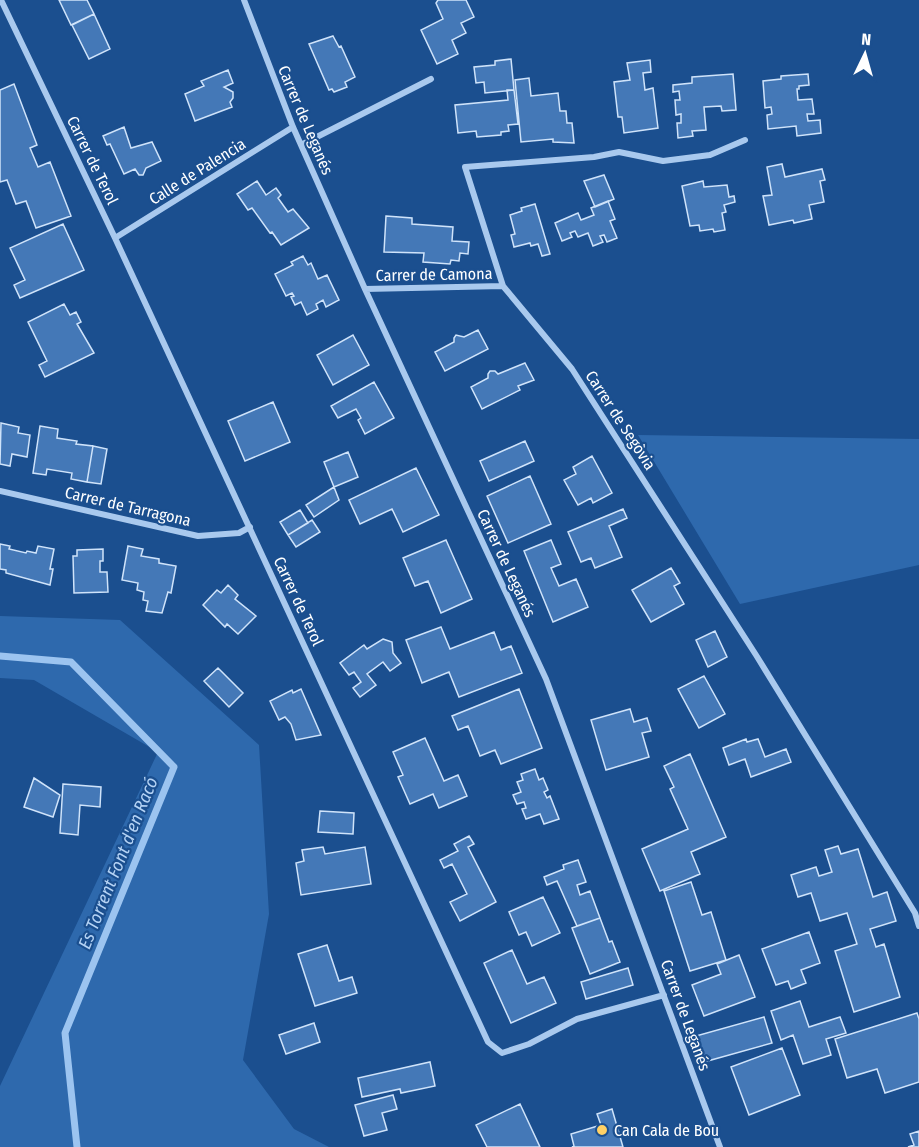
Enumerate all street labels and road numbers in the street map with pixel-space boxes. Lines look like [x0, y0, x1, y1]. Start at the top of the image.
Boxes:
street label: Carrer de Leganés [274, 63, 337, 178]
street label: Carrer de Terol [63, 113, 122, 208]
street label: Calle de Palencia [145, 134, 249, 209]
street label: Carrer de Camona [375, 264, 493, 285]
street label: Carrer de Segòvia [581, 367, 660, 474]
street label: Carrer de Tarragona [63, 483, 193, 530]
street label: Carrer de Leganés [473, 506, 540, 620]
street label: Carrer de Terol [270, 554, 327, 649]
street label: Carrer de Leganés [657, 957, 715, 1073]

